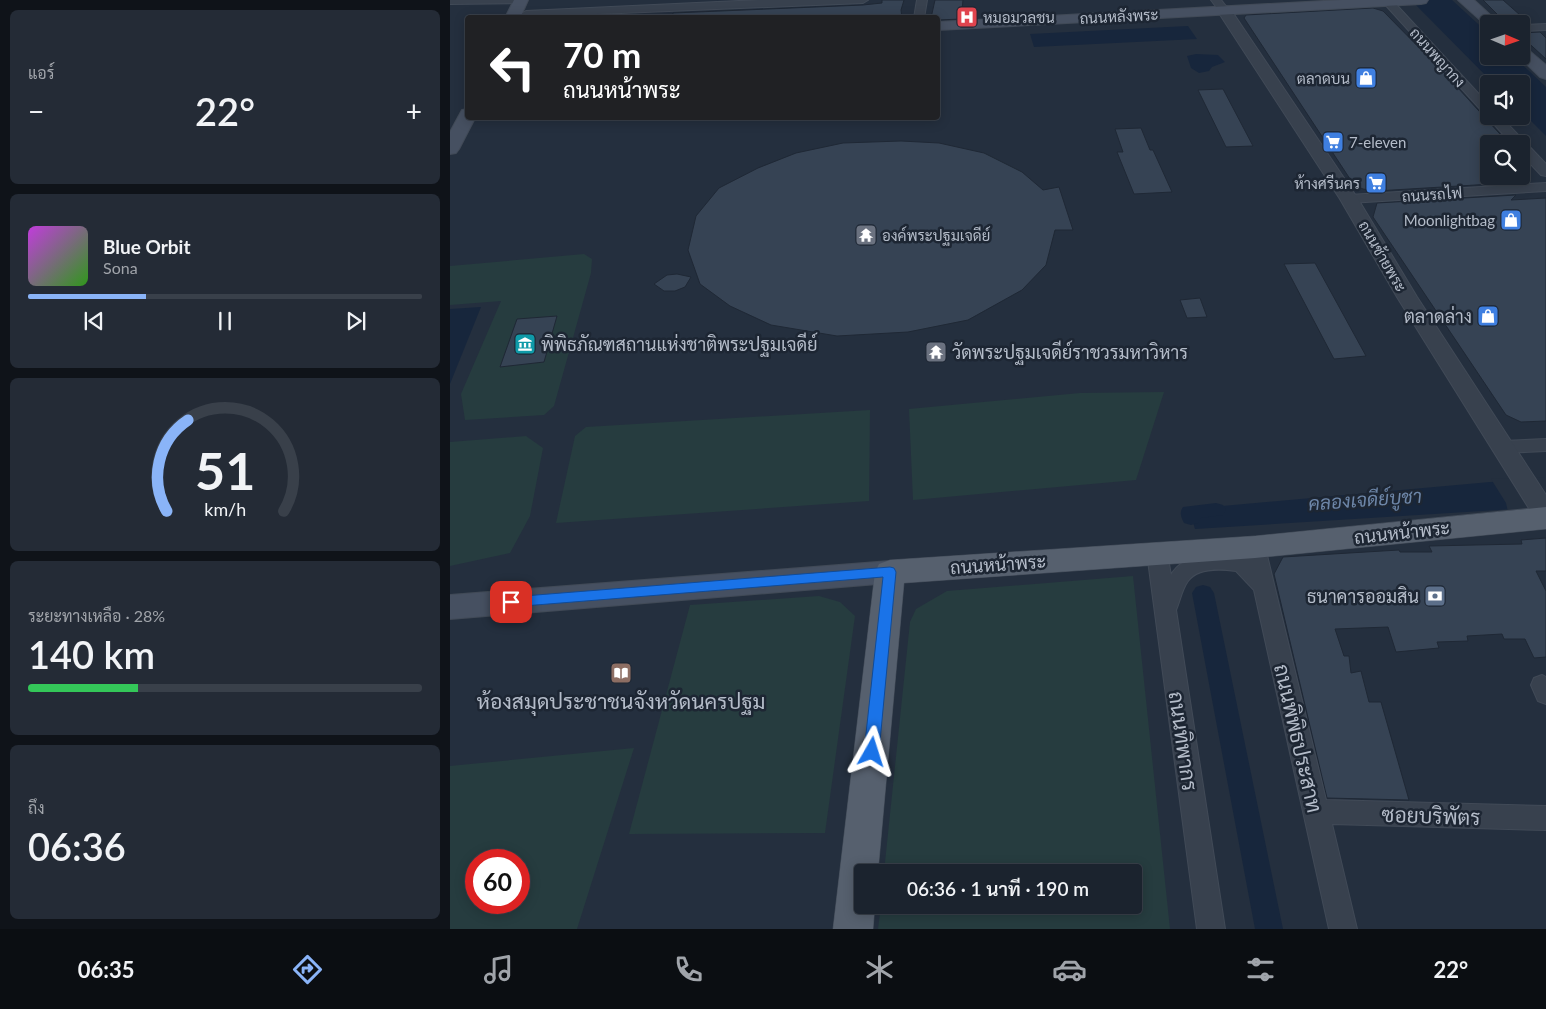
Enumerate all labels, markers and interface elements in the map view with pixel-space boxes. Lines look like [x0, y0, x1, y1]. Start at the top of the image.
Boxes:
hospital icon: หมอมวลชน [955, 5, 979, 29]
street label: ถนนหลังพระ [1079, 5, 1159, 27]
place label: หมอมวลชน [983, 8, 1055, 26]
north arrow [1480, 15, 1530, 65]
map controls [1480, 15, 1530, 185]
street label: ถนนพญากง [1406, 24, 1469, 91]
text: 70 m [563, 33, 641, 75]
icon: left [480, 35, 545, 100]
text: แอร์ [28, 63, 54, 82]
shop icon: ตลาดบน [1354, 66, 1378, 90]
place label: ตลาดบน [1297, 69, 1350, 87]
button: sound [1480, 75, 1530, 125]
text: ถนนหน้าพระ [563, 76, 681, 103]
text: 22° [195, 88, 255, 134]
text: − [28, 94, 44, 128]
text: + [406, 94, 422, 128]
supermarket icon: 7-eleven [1321, 130, 1345, 154]
place label: 7-eleven [1349, 133, 1406, 151]
button: search [1480, 135, 1530, 185]
supermarket icon: ห้างศรีนคร [1364, 171, 1388, 195]
place label: ห้างศรีนคร [1294, 174, 1360, 192]
street label: ถนนรถไฟ [1401, 183, 1463, 205]
shop icon: Moonlightbag [1499, 208, 1523, 232]
place label: Moonlightbag [1404, 211, 1495, 229]
street label: ถนนซ้ายพระ [1355, 217, 1411, 295]
temple icon: องค์พระปฐมเจดีย์ [854, 223, 878, 247]
place label: องค์พระปฐมเจดีย์ [882, 226, 990, 246]
text: Blue Orbit [103, 235, 191, 258]
text: Sona [103, 258, 138, 277]
shop icon: ตลาดล่าง [1476, 304, 1500, 328]
place label: ตลาดล่าง [1404, 305, 1472, 327]
icon: previous [80, 307, 108, 335]
icon: pause [211, 307, 239, 335]
icon: next [342, 307, 370, 335]
museum icon: พิพิธภัณฑสถานแห่งชาติพระปฐมเจดีย์ [513, 332, 537, 356]
place label: พิพิธภัณฑสถานแห่งชาติพระปฐมเจดีย์ [541, 332, 818, 357]
temple icon: วัดพระปฐมเจดีย์ราชวรมหาวิหาร [924, 340, 948, 364]
place label: วัดพระปฐมเจดีย์ราชวรมหาวิหาร [952, 340, 1188, 365]
text: 51 [195, 439, 255, 501]
water label: คลองเจดีย์บูชา [1307, 484, 1423, 517]
text: km/h [204, 498, 246, 520]
street label: ถนนหน้าพระ [1353, 516, 1451, 548]
street label: ถนนหน้าพระ [949, 550, 1047, 578]
pin [490, 581, 532, 623]
bank icon: ธนาคารออมสิน [1423, 584, 1447, 608]
place label: ธนาคารออมสิน [1307, 585, 1419, 607]
icon: arrive [497, 588, 525, 616]
text: ระยะทางเหลือ · 28% [28, 606, 165, 625]
text: 140 km [28, 631, 155, 677]
library icon: ห้องสมุดประชาชนจังหวัดนครปฐม [609, 661, 633, 685]
street label: ถนนพิพิธประสาท [1270, 661, 1328, 815]
place label: ห้องสมุดประชาชนจังหวัดนครปฐม [477, 688, 765, 716]
street label: ถนนทิพากร [1165, 690, 1203, 792]
position arrow [845, 725, 897, 777]
text: ถึง [28, 798, 45, 817]
street label: ซอยบริพัตร [1381, 801, 1481, 829]
text: 06:36 [28, 823, 126, 869]
speed limit sign: 60 [465, 849, 530, 914]
text: 06:36 · 1 นาที · 190 m [907, 877, 1089, 900]
icon: directions [290, 952, 325, 987]
icon: music [481, 952, 516, 987]
icon: phone [671, 952, 706, 987]
icon: climate [862, 952, 897, 987]
icon: car [1052, 952, 1087, 987]
icon: filters [1243, 952, 1278, 987]
text: 06:35 [78, 956, 135, 983]
text: 22° [1433, 956, 1468, 983]

